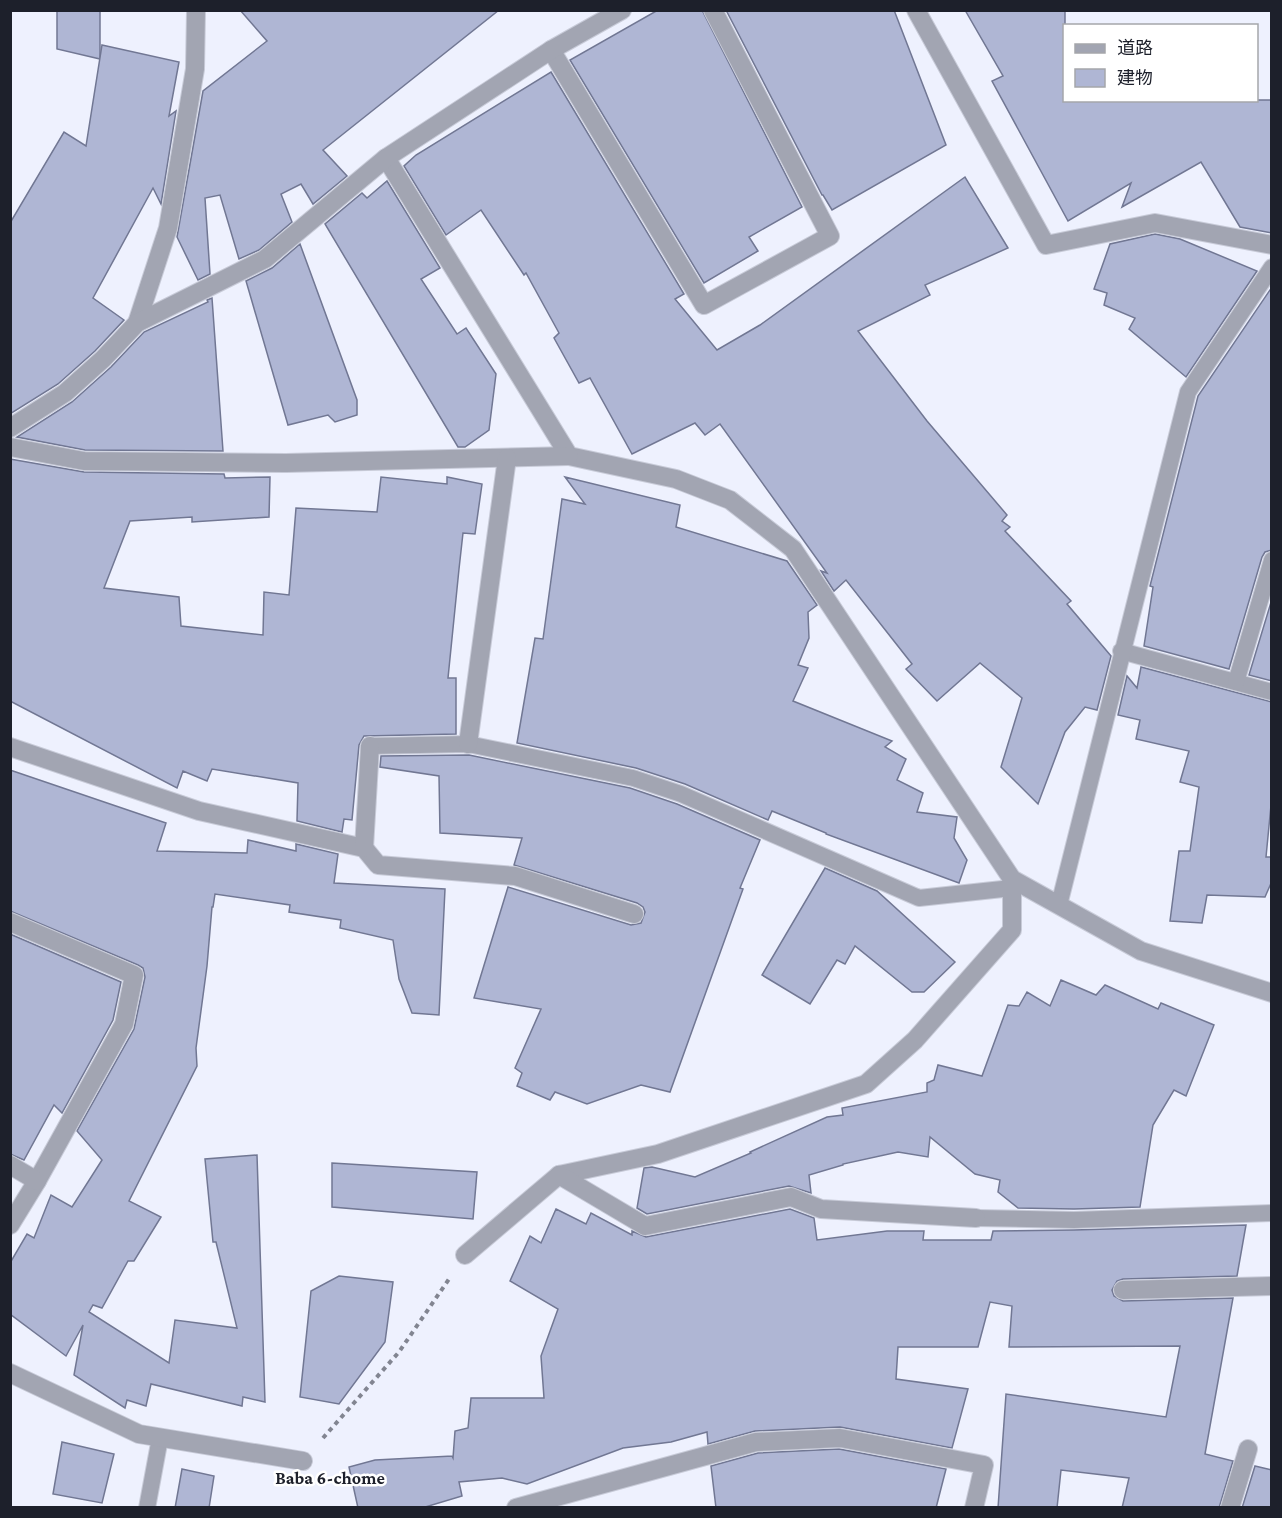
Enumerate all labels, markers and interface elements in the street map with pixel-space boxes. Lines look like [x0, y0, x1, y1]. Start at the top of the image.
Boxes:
legend [1063, 24, 1258, 102]
text: 道路 [1117, 38, 1153, 58]
text: 建物 [1117, 68, 1153, 88]
district label: Baba 6-chome [275, 1468, 385, 1488]

